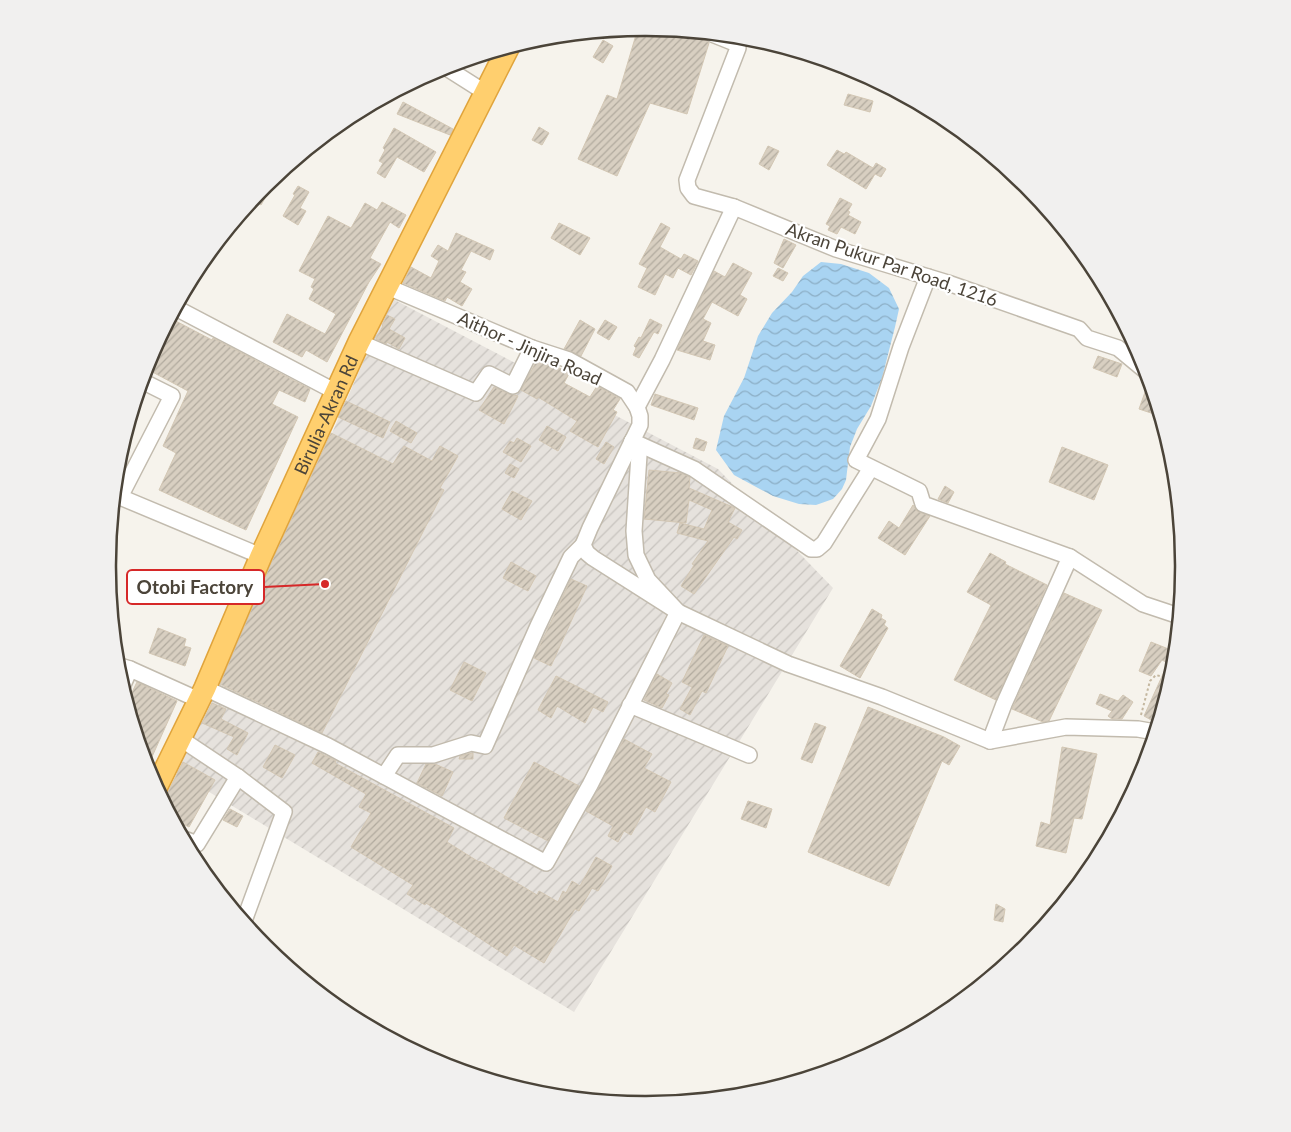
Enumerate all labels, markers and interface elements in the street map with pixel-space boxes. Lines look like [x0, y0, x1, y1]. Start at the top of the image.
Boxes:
street label: Akran Pukur Par Road, 1216 [783, 217, 1001, 311]
street label: Aithor - Jinjira Road [455, 306, 605, 390]
street label: Birulia-Akran Rd [289, 352, 362, 478]
callout: Otobi Factory [127, 570, 264, 604]
text: Otobi Factory [137, 575, 254, 598]

